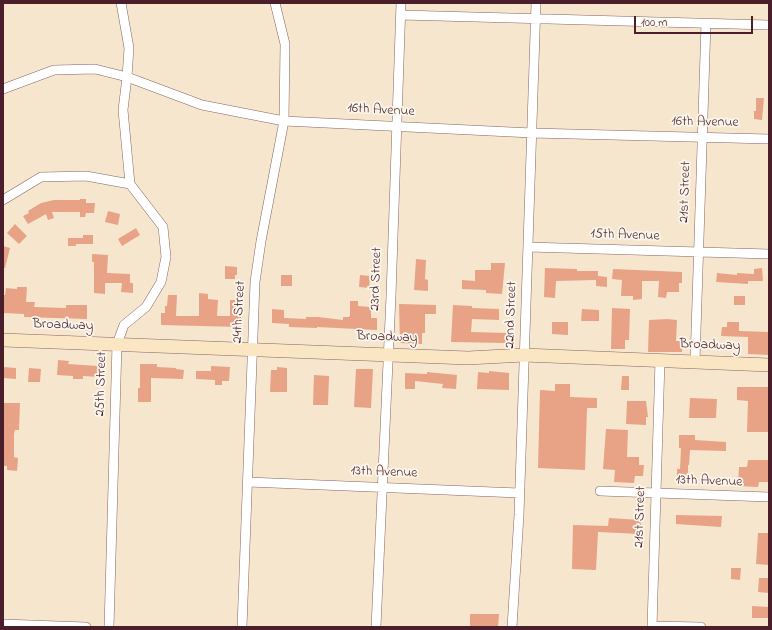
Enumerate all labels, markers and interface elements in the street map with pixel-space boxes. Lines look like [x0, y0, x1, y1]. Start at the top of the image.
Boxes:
scale bar [636, 8, 755, 34]
text: 100 m [641, 14, 668, 32]
street label: 16th Avenue [347, 101, 415, 121]
street label: 16th Avenue [671, 114, 739, 132]
street label: 21st Street [677, 161, 695, 223]
street label: 15th Avenue [590, 226, 660, 246]
street label: 23rd Street [367, 247, 387, 311]
street label: 24th Street [230, 280, 250, 344]
street label: 22nd Street [502, 281, 522, 349]
street label: Broadway [32, 317, 94, 335]
street label: Broadway [356, 329, 418, 347]
street label: Broadway [679, 337, 741, 355]
street label: 25th Street [92, 351, 112, 417]
street label: 13th Avenue [350, 463, 418, 483]
street label: 13th Avenue [675, 472, 743, 492]
street label: 21st Street [632, 486, 650, 548]

